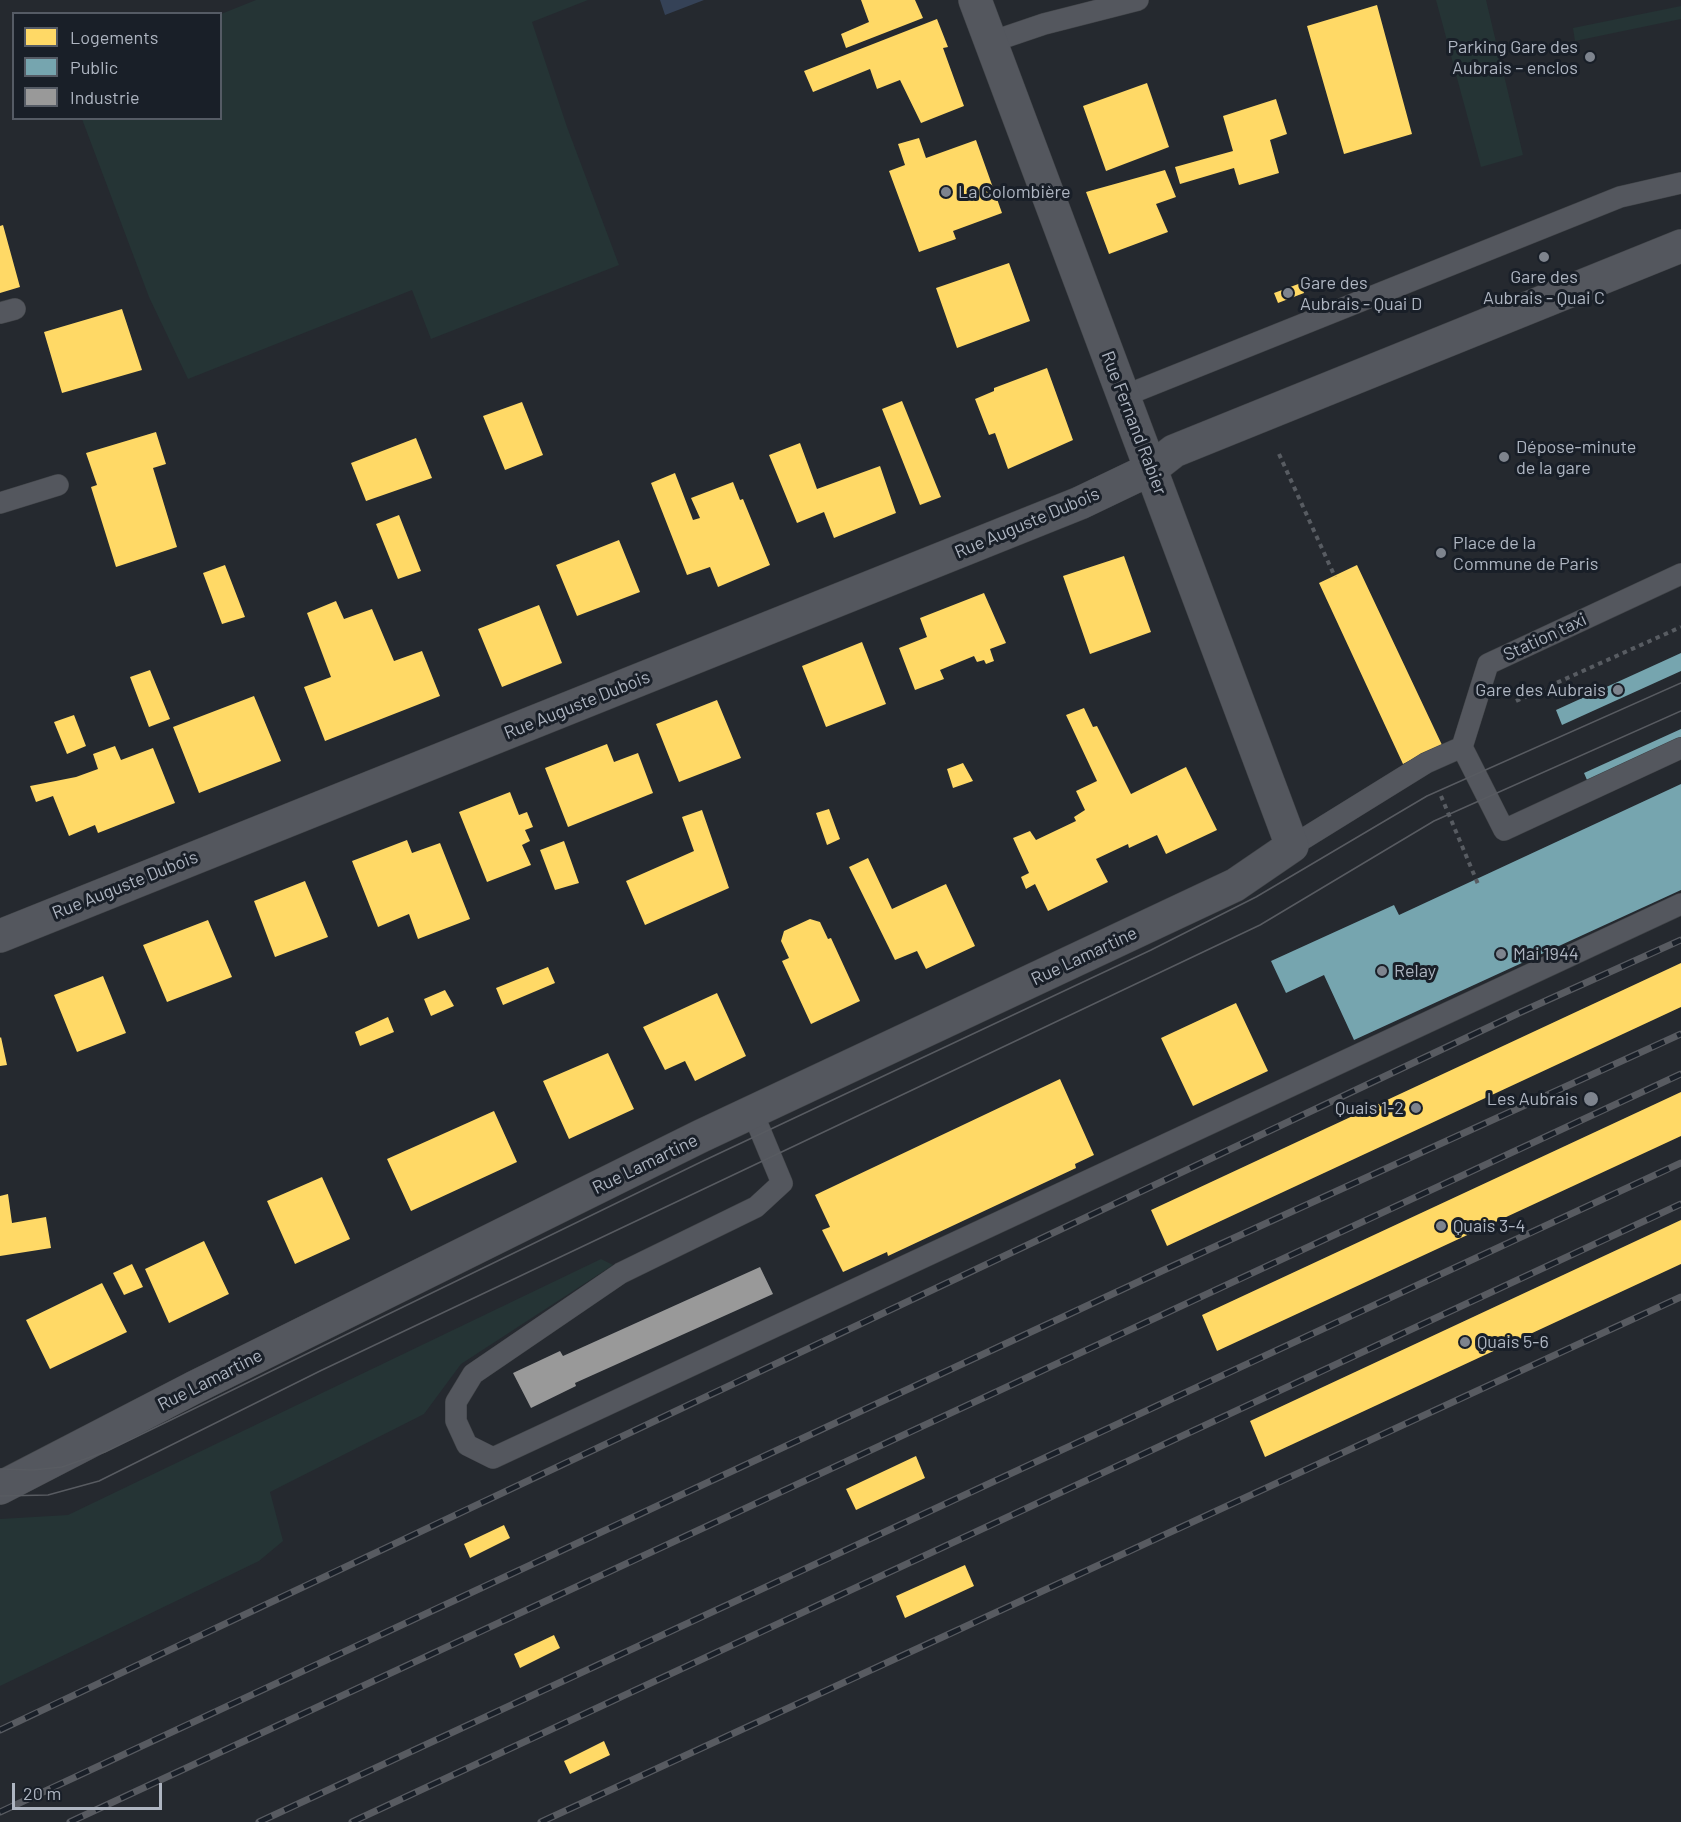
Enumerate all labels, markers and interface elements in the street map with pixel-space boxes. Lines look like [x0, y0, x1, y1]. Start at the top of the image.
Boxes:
legend [12, 12, 222, 120]
text: Logements [70, 26, 159, 48]
place label: Parking Gare des Aubrais – enclos [1447, 36, 1578, 78]
marker: Parking Gare des Aubrais – enclos [1583, 50, 1597, 64]
text: Public [70, 56, 118, 78]
text: Industrie [70, 86, 140, 108]
place label: La Colombière [958, 181, 1071, 203]
marker: La Colombière [939, 185, 953, 199]
marker: Gare des Aubrais - Quai C [1537, 250, 1551, 264]
place label: Gare des Aubrais - Quai C [1483, 266, 1605, 308]
place label: Gare des Aubrais - Quai D [1300, 272, 1422, 314]
marker: Gare des Aubrais - Quai D [1281, 286, 1295, 300]
street label: Rue Fernand Rabier [1097, 348, 1171, 498]
place label: Dépose-minute de la gare [1516, 436, 1636, 478]
marker: Dépose-minute de la gare [1497, 450, 1511, 464]
street label: Rue Auguste Dubois [951, 483, 1103, 563]
place label: Place de la Commune de Paris [1453, 532, 1599, 574]
marker: Place de la Commune de Paris [1434, 546, 1448, 560]
street label: Station taxi [1500, 608, 1590, 666]
street label: Rue Auguste Dubois [501, 666, 653, 744]
place label: Gare des Aubrais [1475, 679, 1606, 701]
marker: Gare des Aubrais [1611, 683, 1625, 697]
street label: Rue Auguste Dubois [49, 846, 201, 924]
street label: Rue Lamartine [1028, 922, 1140, 990]
place label: Mai 1944 [1513, 943, 1579, 965]
marker: Mai 1944 [1494, 947, 1508, 961]
place label: Relay [1394, 960, 1436, 982]
marker: Relay [1375, 964, 1389, 978]
place label: Les Aubrais [1487, 1088, 1578, 1110]
marker: Les Aubrais [1582, 1090, 1600, 1108]
place label: Quais 1-2 [1335, 1097, 1404, 1119]
marker: Quais 1-2 [1409, 1101, 1423, 1115]
street label: Rue Lamartine [589, 1129, 701, 1199]
place label: Quais 3-4 [1453, 1215, 1525, 1237]
marker: Quais 3-4 [1434, 1219, 1448, 1233]
place label: Quais 5-6 [1477, 1331, 1549, 1353]
marker: Quais 5-6 [1458, 1335, 1472, 1349]
street label: Rue Lamartine [154, 1344, 266, 1416]
scale bar [15, 1771, 165, 1809]
text: 20 m [23, 1782, 61, 1804]

